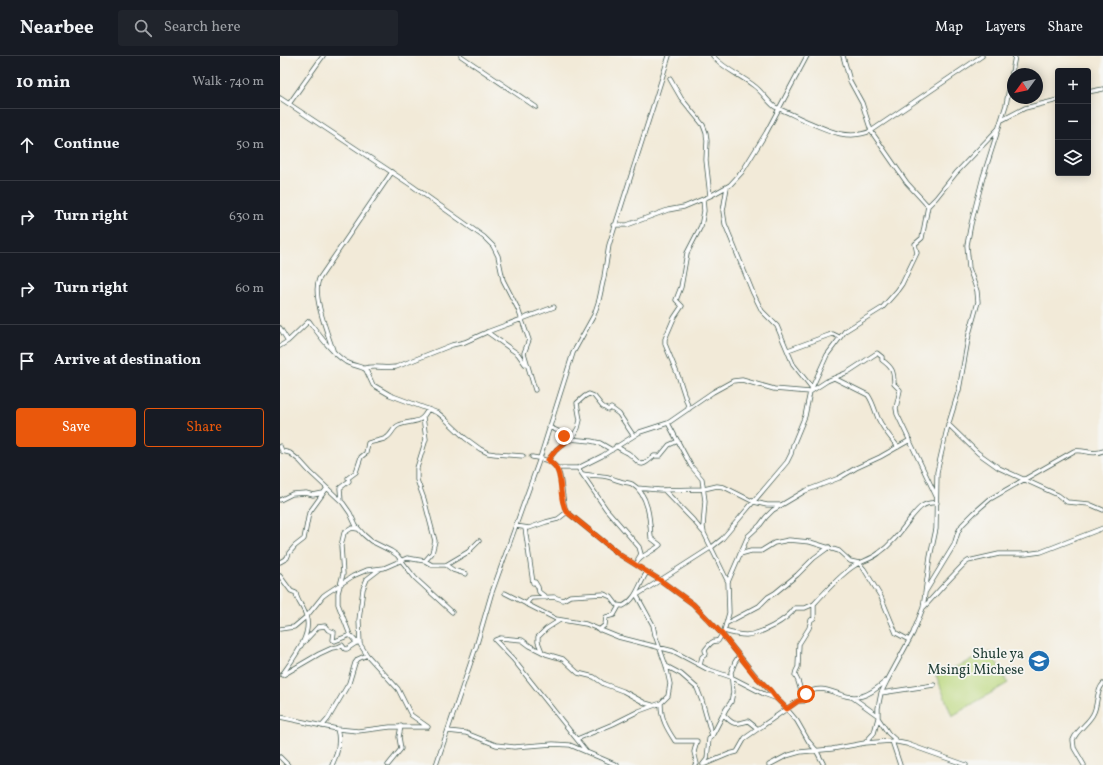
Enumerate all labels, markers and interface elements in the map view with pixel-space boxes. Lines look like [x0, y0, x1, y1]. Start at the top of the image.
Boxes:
search box [118, 10, 398, 46]
text: Nearbee [20, 15, 94, 41]
icon: search [132, 17, 154, 39]
text: Search here [164, 17, 241, 38]
text: Map [935, 18, 963, 37]
text: Layers [985, 18, 1025, 37]
text: Share [1047, 18, 1083, 37]
north arrow [1007, 68, 1043, 104]
map controls [1055, 68, 1091, 176]
button: + [1055, 68, 1091, 104]
text: 10 min [16, 71, 70, 94]
text: Walk · 740 m [192, 73, 264, 91]
button: − [1055, 104, 1091, 140]
icon: ahead [16, 134, 38, 156]
text: Continue [54, 134, 119, 155]
text: 50 m [236, 136, 264, 154]
button: layers [1055, 140, 1091, 176]
icon: right [16, 206, 38, 228]
text: Turn right [54, 206, 128, 227]
text: 630 m [229, 208, 264, 226]
icon: right [16, 278, 38, 300]
text: Turn right [54, 278, 128, 299]
text: 60 m [236, 280, 264, 298]
icon: arrive [16, 350, 38, 372]
text: Arrive at destination [54, 350, 201, 371]
button: Save [16, 408, 136, 447]
button: Share [144, 408, 264, 447]
route end [555, 427, 573, 445]
place label: Shule ya Msingi Michese [927, 645, 1024, 680]
school or university icon: Shule ya Msingi Michese [1026, 648, 1052, 674]
route start [797, 685, 815, 703]

